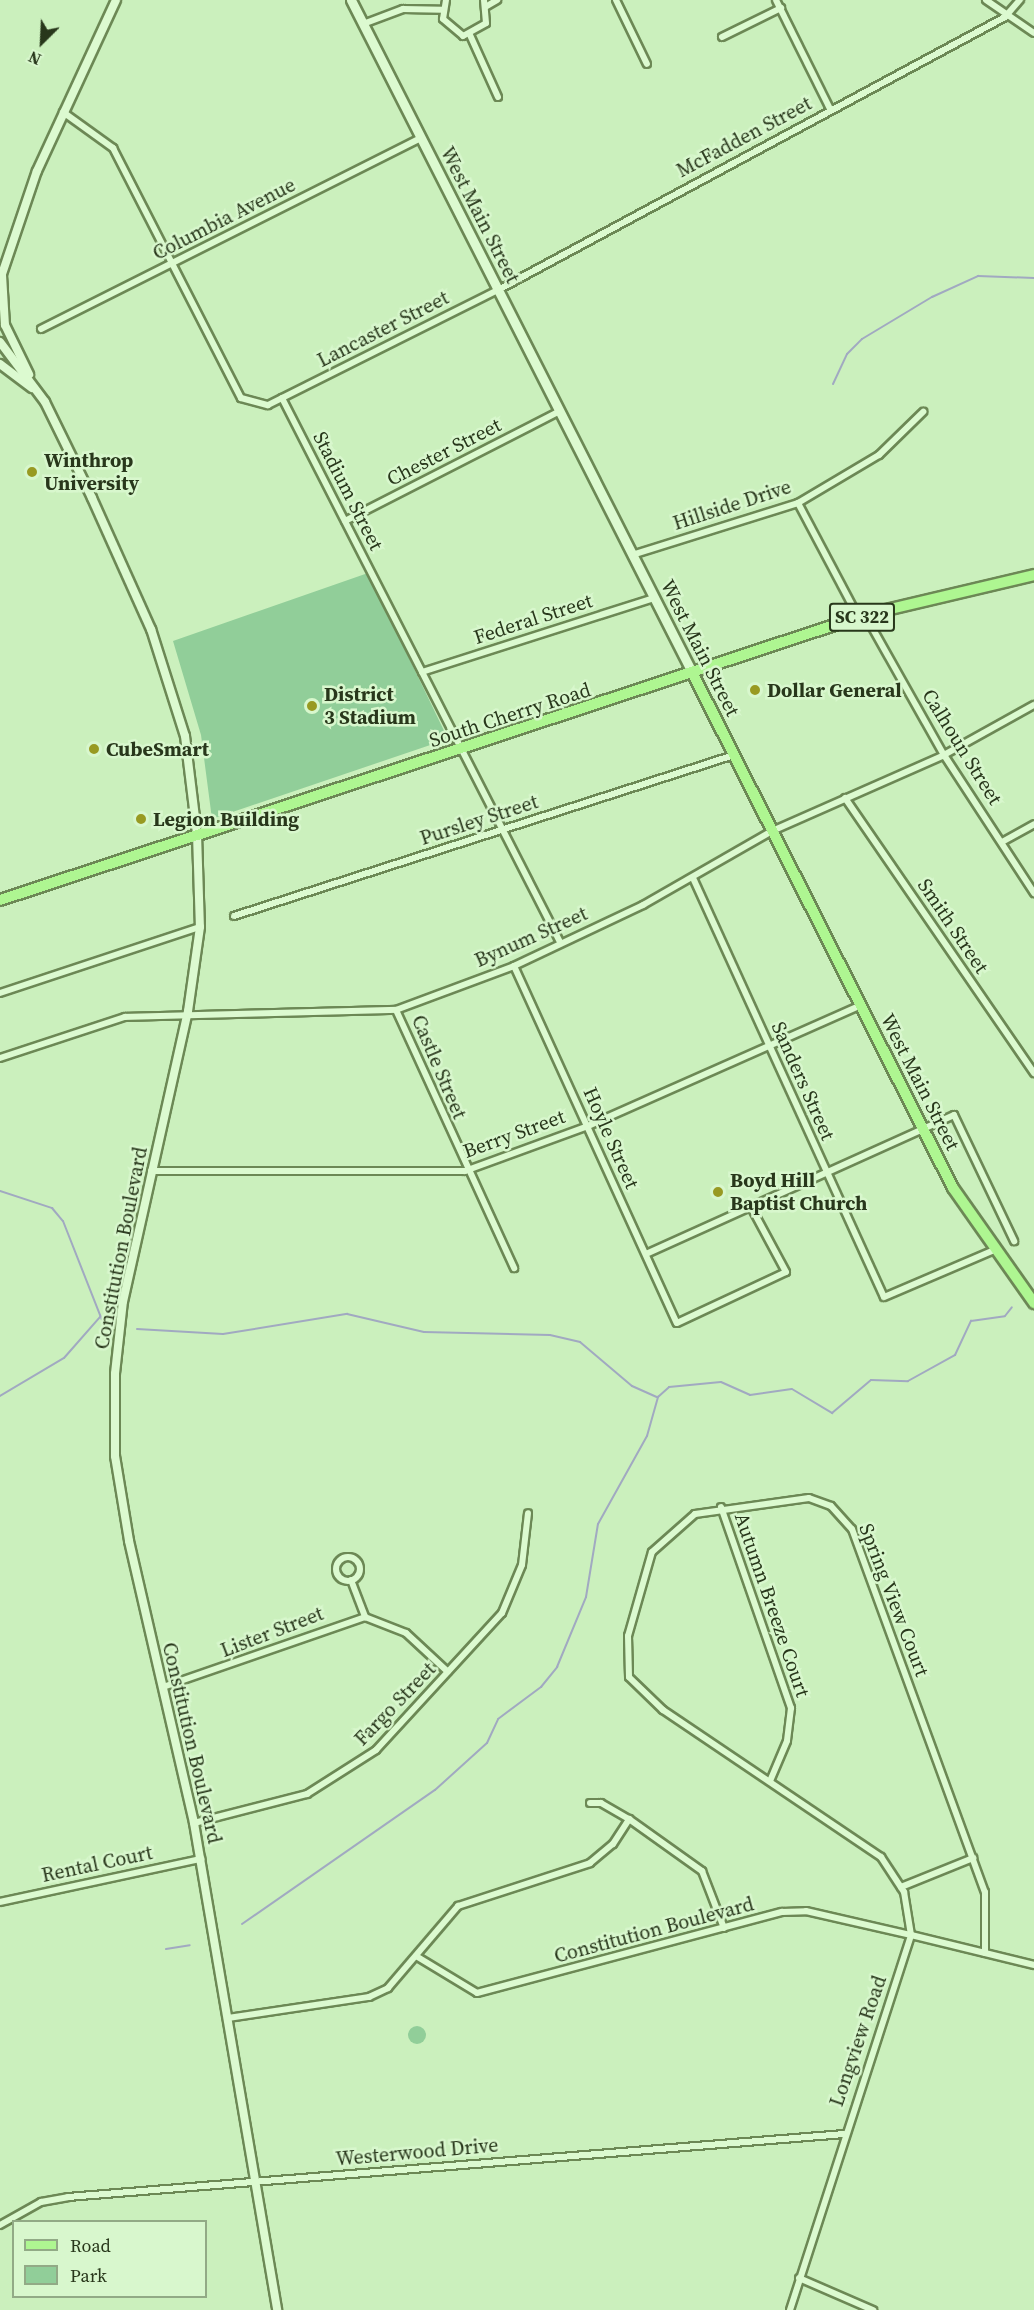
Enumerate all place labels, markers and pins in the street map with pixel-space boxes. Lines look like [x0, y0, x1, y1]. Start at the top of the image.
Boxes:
place label: Winthrop University [44, 448, 139, 495]
marker: Winthrop University [25, 465, 39, 479]
place label: Dollar General [767, 678, 902, 702]
place label: District 3 Stadium [324, 682, 416, 729]
marker: Dollar General [748, 683, 762, 697]
marker: District 3 Stadium [305, 699, 319, 713]
place label: CubeSmart [106, 737, 209, 761]
marker: CubeSmart [87, 742, 101, 756]
place label: Legion Building [153, 807, 299, 831]
marker: Legion Building [134, 812, 148, 826]
place label: Boyd Hill Baptist Church [730, 1168, 867, 1215]
marker: Boyd Hill Baptist Church [711, 1185, 725, 1199]

